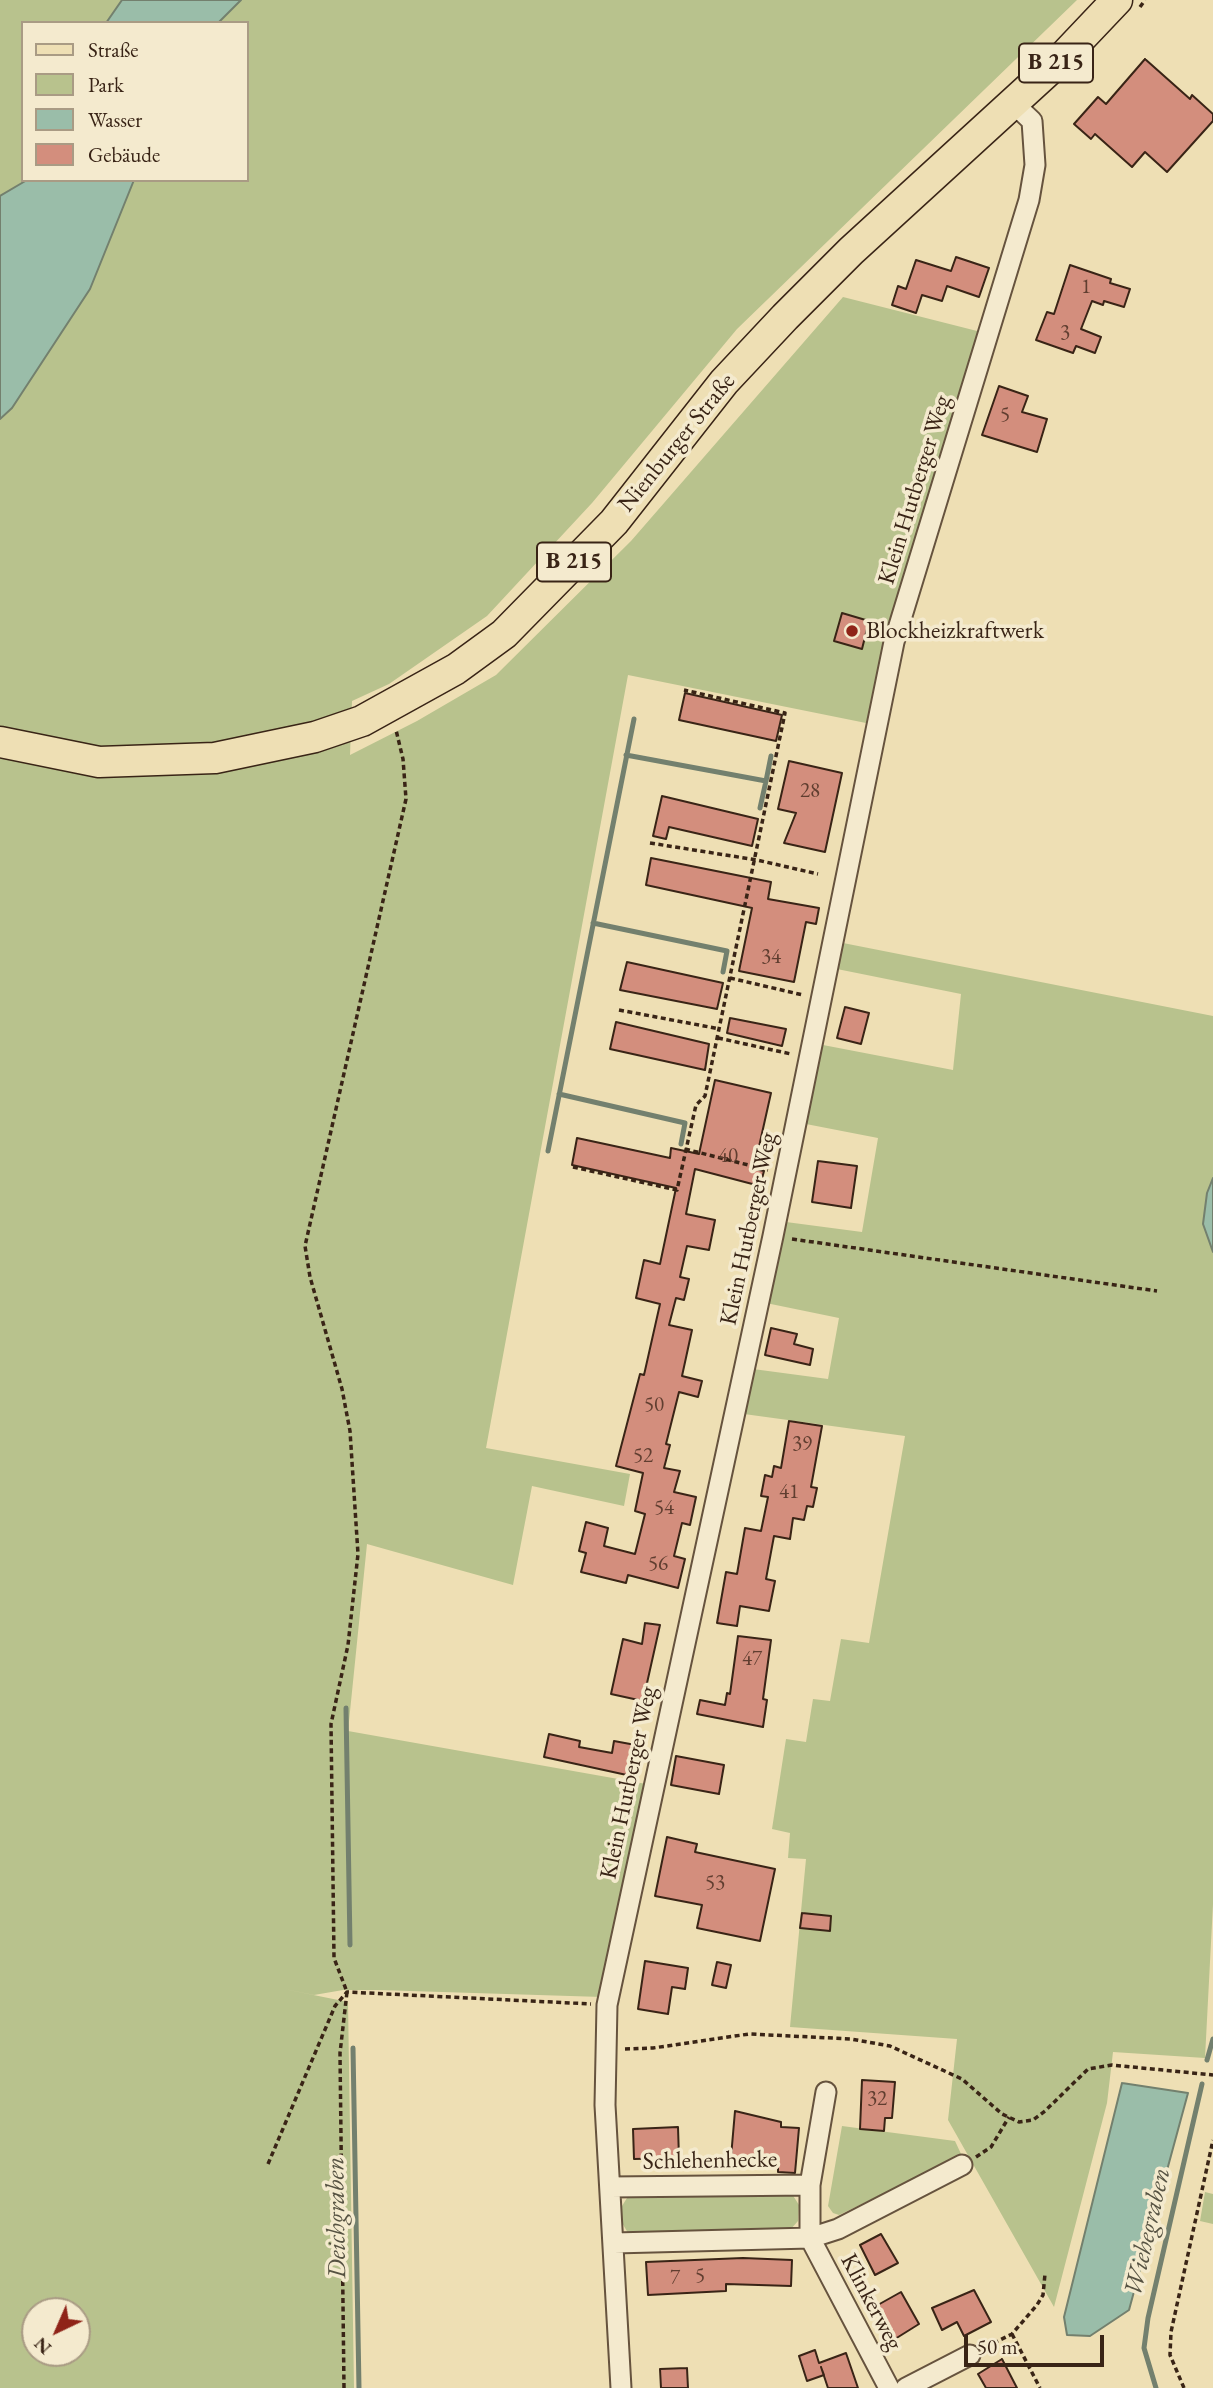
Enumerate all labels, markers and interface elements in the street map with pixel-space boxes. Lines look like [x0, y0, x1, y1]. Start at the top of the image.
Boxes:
legend [21, 21, 248, 182]
text: Straße [88, 36, 139, 63]
road number: B 215 [1019, 44, 1093, 82]
text: Park [88, 71, 124, 98]
text: Wasser [88, 106, 142, 133]
text: Gebäude [88, 141, 160, 168]
house number: 1 [1081, 274, 1091, 300]
house number: 3 [1060, 320, 1070, 346]
street label: Nienburger Straße [612, 368, 742, 518]
street label: Klein Hutberger Weg [873, 392, 957, 588]
house number: 5 [1000, 402, 1010, 428]
road number: B 215 [537, 542, 611, 582]
place label: Blockheizkraftwerk [866, 617, 1044, 645]
marker: Blockheizkraftwerk [844, 623, 860, 639]
house number: 28 [800, 778, 820, 804]
house number: 34 [761, 944, 781, 970]
street label: Klein Hutberger Weg [715, 1130, 783, 1328]
house number: 40 [718, 1143, 738, 1169]
house number: 50 [644, 1392, 664, 1418]
house number: 39 [792, 1431, 812, 1457]
house number: 52 [633, 1443, 653, 1469]
house number: 41 [779, 1479, 799, 1505]
house number: 54 [654, 1495, 674, 1521]
house number: 56 [648, 1551, 668, 1577]
house number: 47 [742, 1646, 762, 1672]
street label: Klein Hutberger Weg [595, 1684, 663, 1882]
house number: 53 [705, 1870, 725, 1896]
house number: 32 [867, 2086, 887, 2112]
street label: Schlehenhecke [642, 2145, 778, 2177]
water label: Deichgraben [320, 2157, 354, 2279]
water label: Wiehegraben [1118, 2165, 1178, 2299]
street label: Klinkerweg [834, 2249, 908, 2355]
house number: 5 [695, 2263, 705, 2289]
house number: 7 [670, 2265, 680, 2291]
north arrow [21, 2297, 91, 2367]
scale bar [968, 2322, 1108, 2366]
text: N [28, 2332, 57, 2360]
text: 50 m [977, 2333, 1018, 2360]

